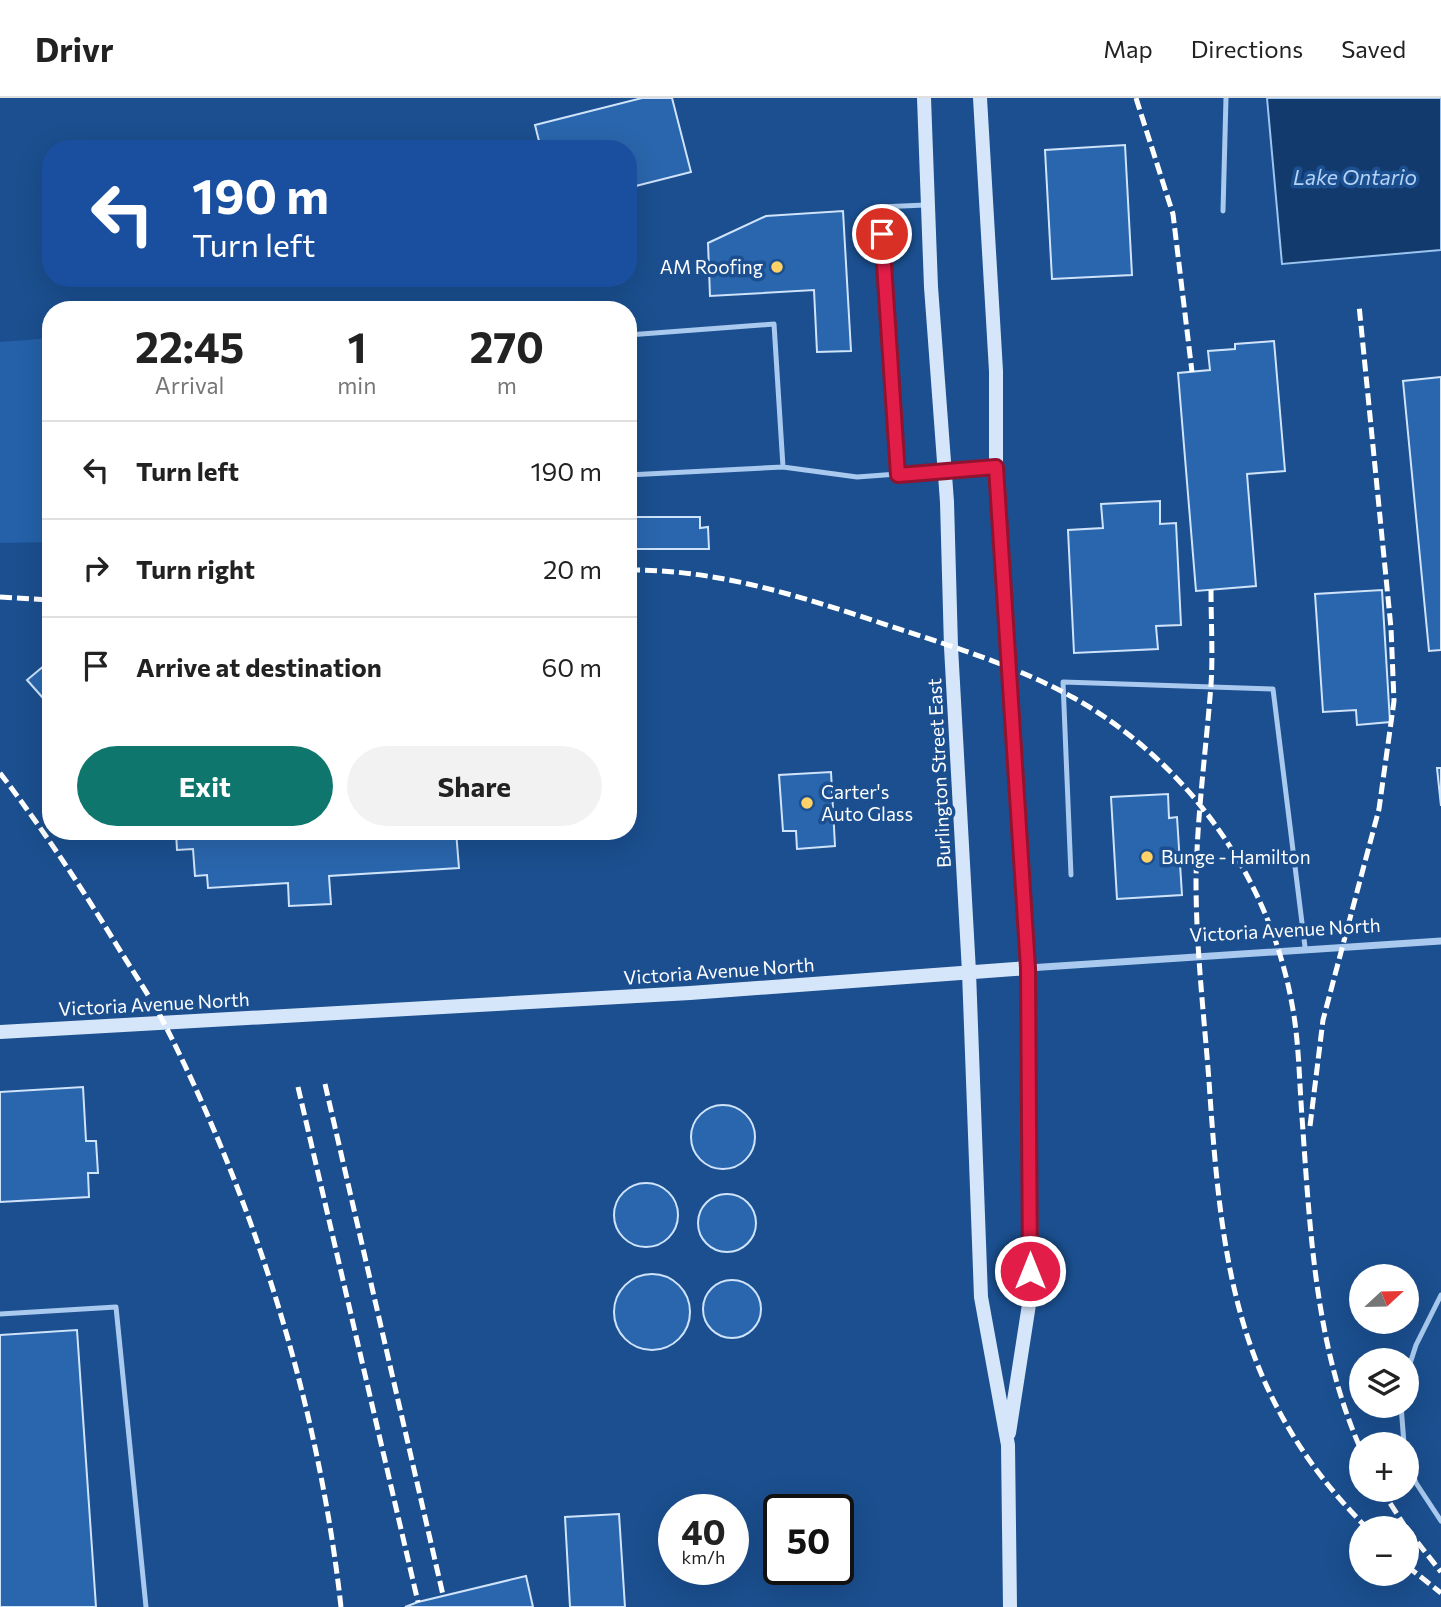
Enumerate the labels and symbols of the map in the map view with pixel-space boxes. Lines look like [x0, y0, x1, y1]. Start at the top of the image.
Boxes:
water label: Lake Ontario [1293, 164, 1417, 189]
pin [852, 204, 912, 264]
place label: AM Roofing [660, 255, 763, 278]
marker: AM Roofing [769, 259, 785, 275]
street label: Burlington Street East [922, 677, 955, 868]
place label: Carter's Auto Glass [821, 780, 913, 825]
marker: Carter's Auto Glass [799, 795, 815, 811]
place label: Bunge - Hamilton [1161, 845, 1311, 868]
marker: Bunge - Hamilton [1139, 849, 1155, 865]
street label: Victoria Avenue North [1189, 913, 1381, 946]
street label: Victoria Avenue North [623, 952, 815, 989]
street label: Victoria Avenue North [58, 987, 250, 1020]
position arrow [993, 1234, 1067, 1308]
north arrow [1349, 1264, 1419, 1334]
speed limit sign: 50 [763, 1494, 854, 1585]

